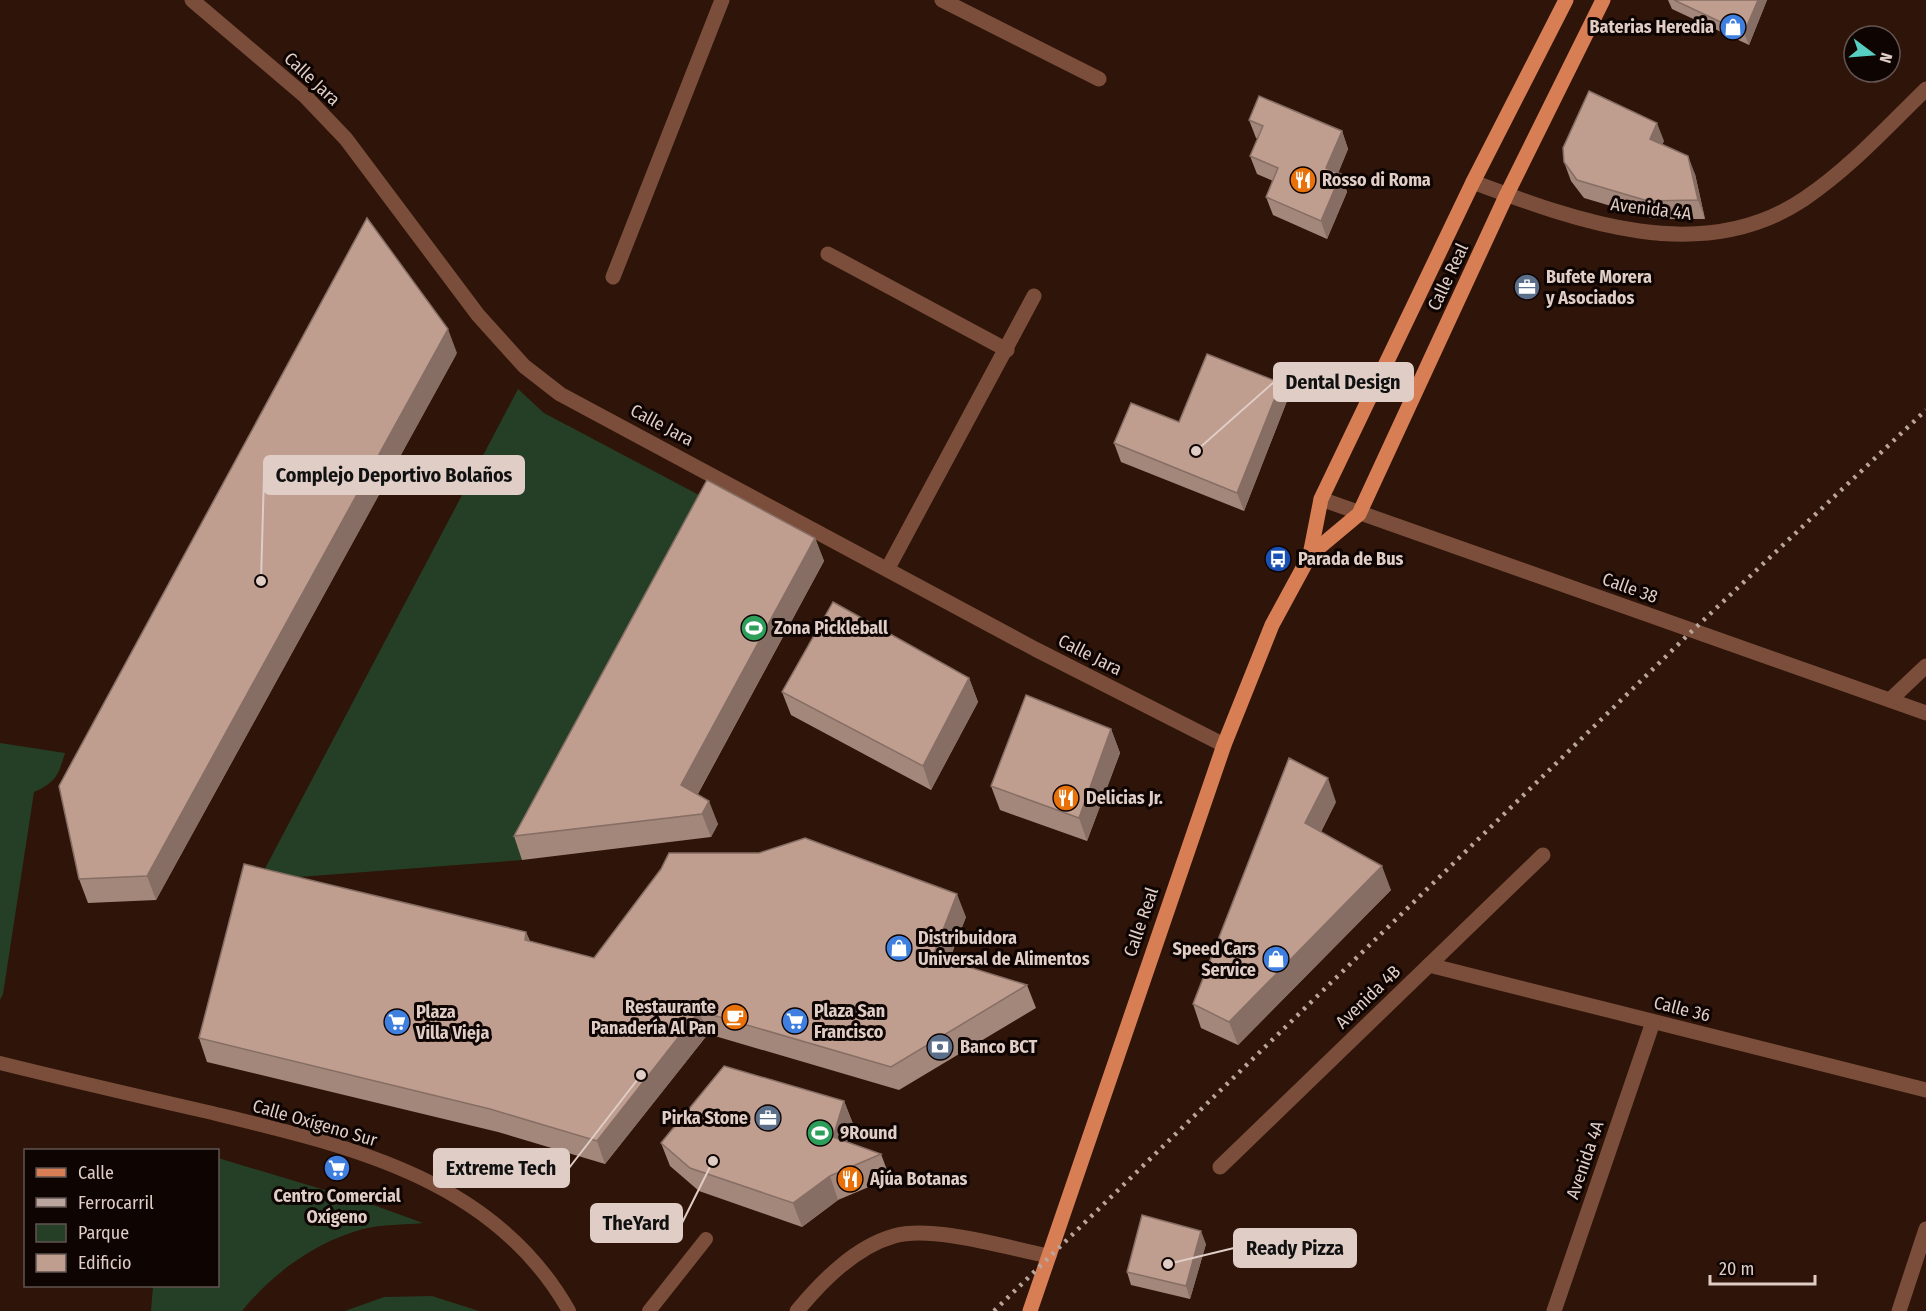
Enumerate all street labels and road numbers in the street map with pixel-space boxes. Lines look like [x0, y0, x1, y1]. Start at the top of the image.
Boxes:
street label: Calle Jara [279, 48, 345, 110]
street label: Avenida 4A [1609, 193, 1693, 225]
street label: Calle Real [1423, 240, 1473, 314]
street label: Calle Jara [627, 399, 698, 451]
street label: Calle 38 [1599, 568, 1661, 608]
street label: Calle Jara [1055, 630, 1126, 680]
street label: Calle Real [1119, 884, 1163, 960]
street label: Avenida 4B [1331, 961, 1405, 1033]
street label: Calle 36 [1652, 991, 1712, 1027]
street label: Calle Oxígeno Sur [250, 1095, 381, 1151]
street label: Avenida 4A [1561, 1118, 1609, 1202]

